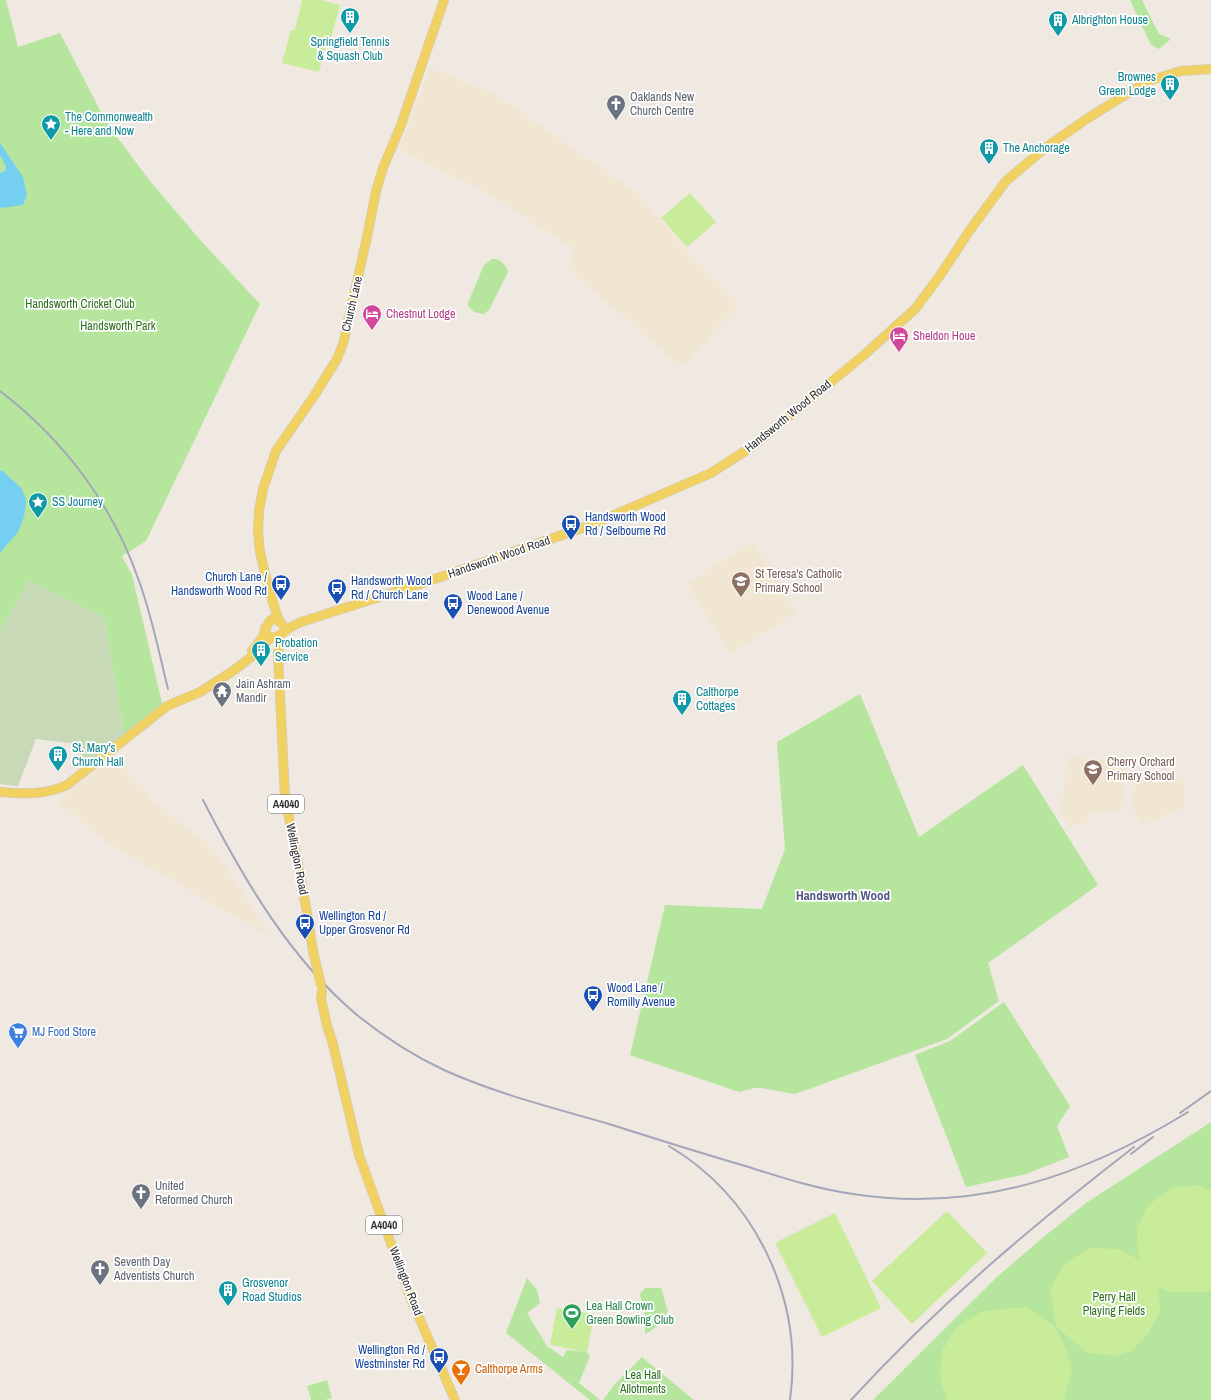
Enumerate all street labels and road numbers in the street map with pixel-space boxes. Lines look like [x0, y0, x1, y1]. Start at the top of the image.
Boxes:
street label: Church Lane [338, 275, 366, 333]
street label: Handsworth Wood Road [741, 376, 835, 456]
street label: Handsworth Wood Road [446, 532, 552, 582]
road number: A4040 [268, 795, 304, 813]
street label: Wellington Road [282, 822, 312, 896]
road number: A4040 [366, 1216, 402, 1234]
street label: Wellington Road [386, 1244, 426, 1318]

